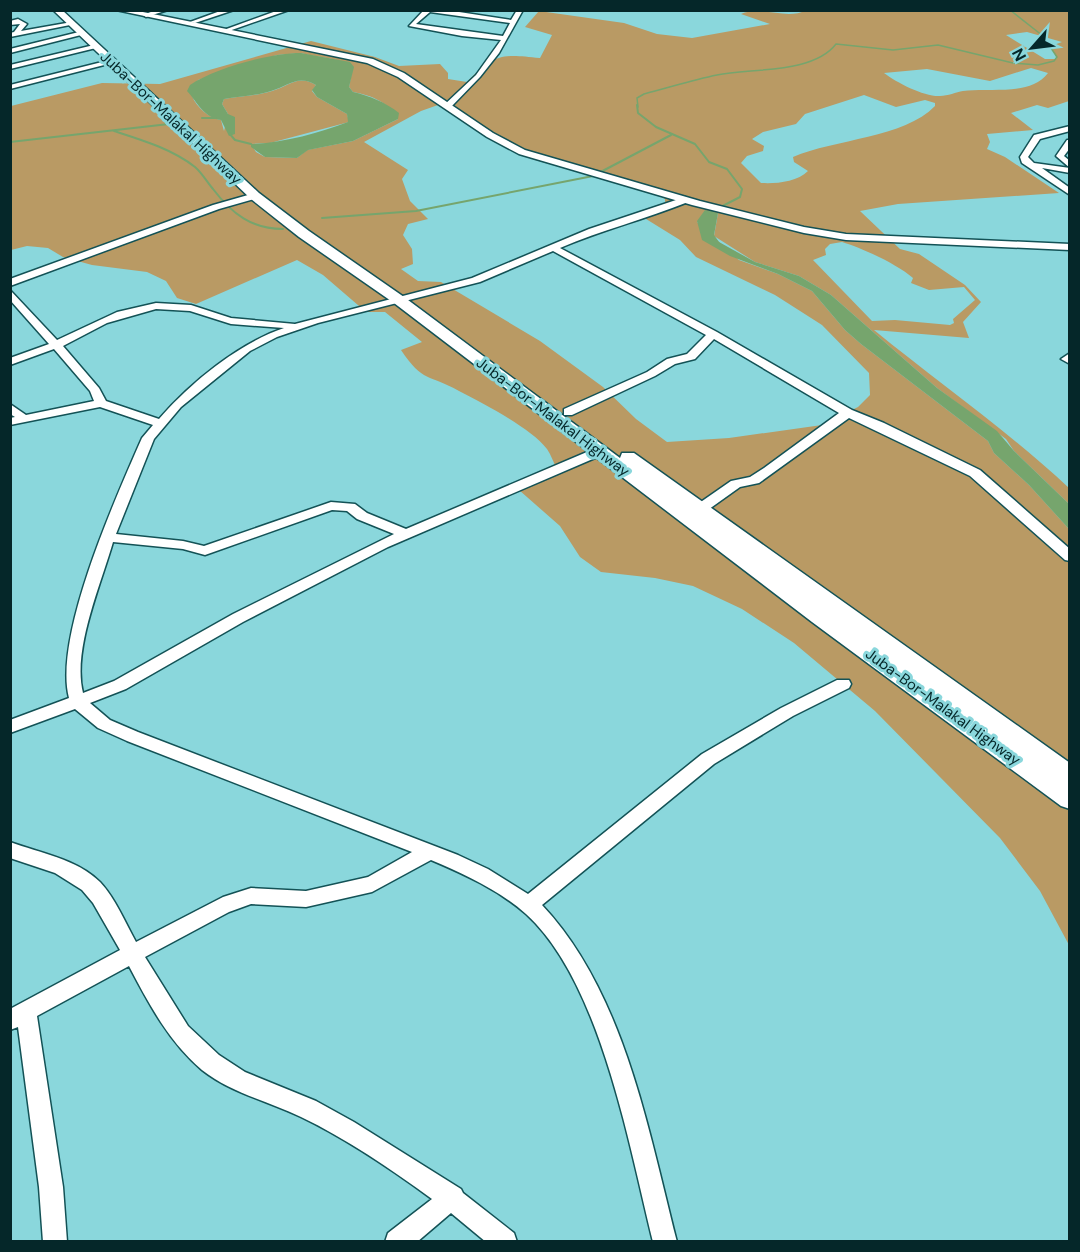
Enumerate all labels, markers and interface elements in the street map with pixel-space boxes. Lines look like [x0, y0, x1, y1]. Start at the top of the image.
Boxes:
north arrow [1002, 18, 1062, 78]
text: N [1007, 45, 1031, 65]
street label: Juba-Bor-Malakal Highway [96, 47, 247, 190]
street label: Juba-Bor-Malakal Highway [472, 353, 634, 482]
street label: Juba-Bor-Malakal Highway [862, 644, 1025, 770]

